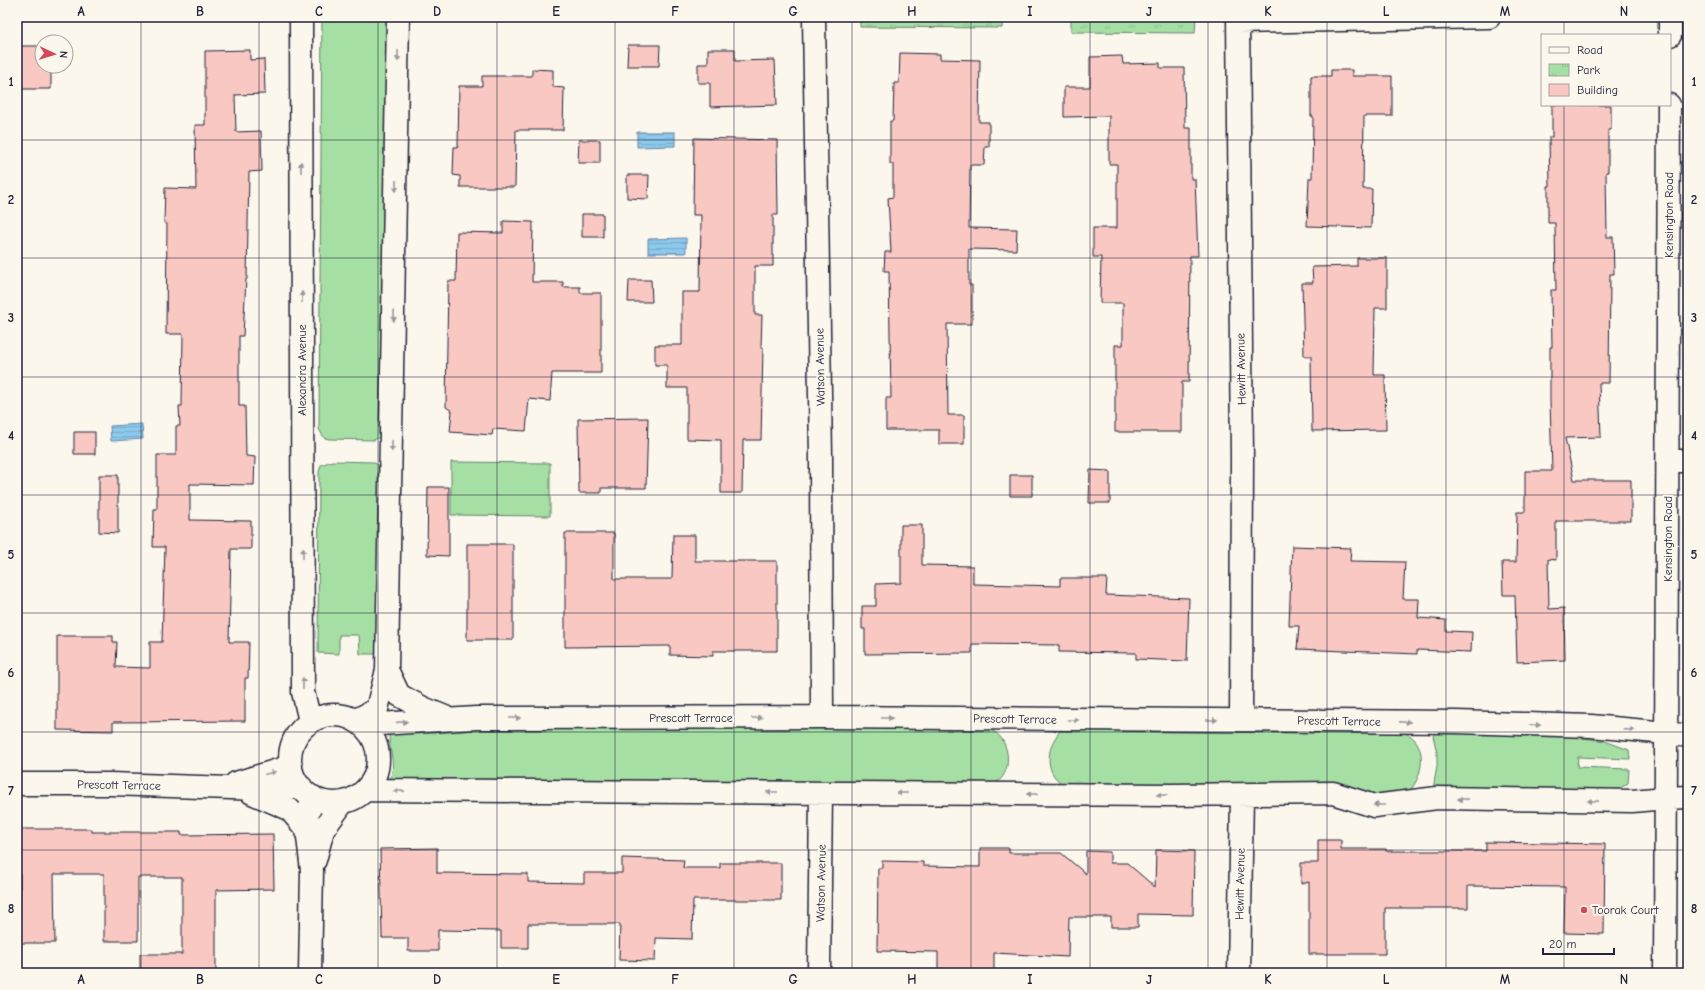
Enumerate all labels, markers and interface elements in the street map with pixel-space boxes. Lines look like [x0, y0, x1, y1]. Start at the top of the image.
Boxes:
text: A [77, 4, 85, 19]
text: B [196, 4, 204, 19]
text: C [315, 4, 323, 19]
text: D [433, 4, 441, 19]
text: E [552, 4, 560, 19]
text: F [671, 4, 679, 19]
text: G [788, 4, 798, 19]
text: H [907, 4, 917, 19]
text: I [1027, 4, 1033, 19]
text: J [1146, 4, 1152, 19]
text: K [1264, 4, 1272, 19]
text: L [1383, 4, 1390, 19]
text: M [1500, 4, 1511, 19]
text: N [1620, 4, 1628, 19]
north arrow [34, 34, 74, 74]
legend [1541, 34, 1671, 106]
text: Road [1577, 43, 1603, 57]
one-way arrow [395, 50, 401, 63]
text: N [57, 51, 70, 59]
text: Park [1577, 63, 1600, 77]
text: 1 [8, 74, 14, 89]
text: 1 [1691, 74, 1697, 89]
text: Building [1577, 83, 1618, 97]
one-way arrow [298, 160, 304, 173]
street label: Kensington Road [1662, 172, 1676, 258]
one-way arrow [393, 180, 399, 193]
text: 2 [8, 192, 14, 207]
text: 2 [1691, 192, 1697, 207]
one-way arrow [299, 290, 305, 303]
text: 3 [8, 310, 14, 325]
one-way arrow [391, 310, 397, 323]
text: 3 [1691, 310, 1697, 325]
street label: Alexandra Avenue [295, 324, 309, 416]
street label: Watson Avenue [812, 328, 828, 406]
street label: Hewitt Avenue [1233, 333, 1249, 405]
text: 4 [8, 428, 14, 443]
text: 4 [1691, 428, 1697, 443]
one-way arrow [389, 440, 395, 453]
street label: Kensington Road [1661, 496, 1675, 582]
one-way arrow [300, 546, 306, 559]
text: 5 [8, 547, 15, 562]
text: 5 [1691, 547, 1698, 562]
text: 6 [8, 665, 15, 680]
text: 6 [1691, 665, 1698, 680]
one-way arrow [300, 676, 306, 689]
street label: Prescott Terrace [649, 711, 733, 725]
street label: Prescott Terrace [973, 711, 1057, 727]
street label: Prescott Terrace [1297, 713, 1381, 729]
one-way arrow [509, 715, 522, 721]
one-way arrow [751, 715, 764, 721]
one-way arrow [881, 715, 894, 721]
one-way arrow [1067, 717, 1080, 723]
one-way arrow [1206, 717, 1219, 723]
one-way arrow [396, 718, 408, 725]
one-way arrow [1399, 719, 1412, 725]
one-way arrow [1529, 721, 1541, 728]
one-way arrow [1623, 726, 1635, 733]
one-way arrow [264, 769, 276, 775]
street label: Prescott Terrace [77, 777, 161, 793]
text: 7 [8, 783, 14, 798]
text: 7 [1691, 783, 1697, 798]
one-way arrow [392, 788, 405, 794]
one-way arrow [765, 789, 778, 795]
one-way arrow [895, 790, 908, 796]
one-way arrow [1025, 791, 1038, 797]
one-way arrow [1155, 792, 1168, 798]
one-way arrow [1456, 796, 1469, 802]
one-way arrow [1586, 798, 1599, 804]
one-way arrow [1372, 802, 1385, 808]
street label: Watson Avenue [813, 844, 829, 922]
street label: Hewitt Avenue [1232, 848, 1248, 920]
text: 8 [8, 901, 14, 916]
text: 8 [1691, 901, 1697, 916]
place label: Toorak Court [1592, 903, 1659, 917]
marker: Toorak Court [1579, 905, 1589, 915]
scale bar [1543, 930, 1614, 956]
text: 20 m [1549, 937, 1577, 951]
text: A [77, 972, 85, 987]
text: B [196, 972, 204, 987]
text: C [315, 972, 323, 987]
text: D [433, 972, 441, 987]
text: E [552, 972, 560, 987]
text: F [671, 972, 679, 987]
text: G [788, 972, 798, 987]
text: H [907, 972, 917, 987]
text: I [1027, 972, 1033, 987]
text: J [1146, 972, 1152, 987]
text: K [1264, 972, 1272, 987]
text: L [1383, 972, 1390, 987]
text: M [1500, 972, 1511, 987]
text: N [1620, 972, 1628, 987]

